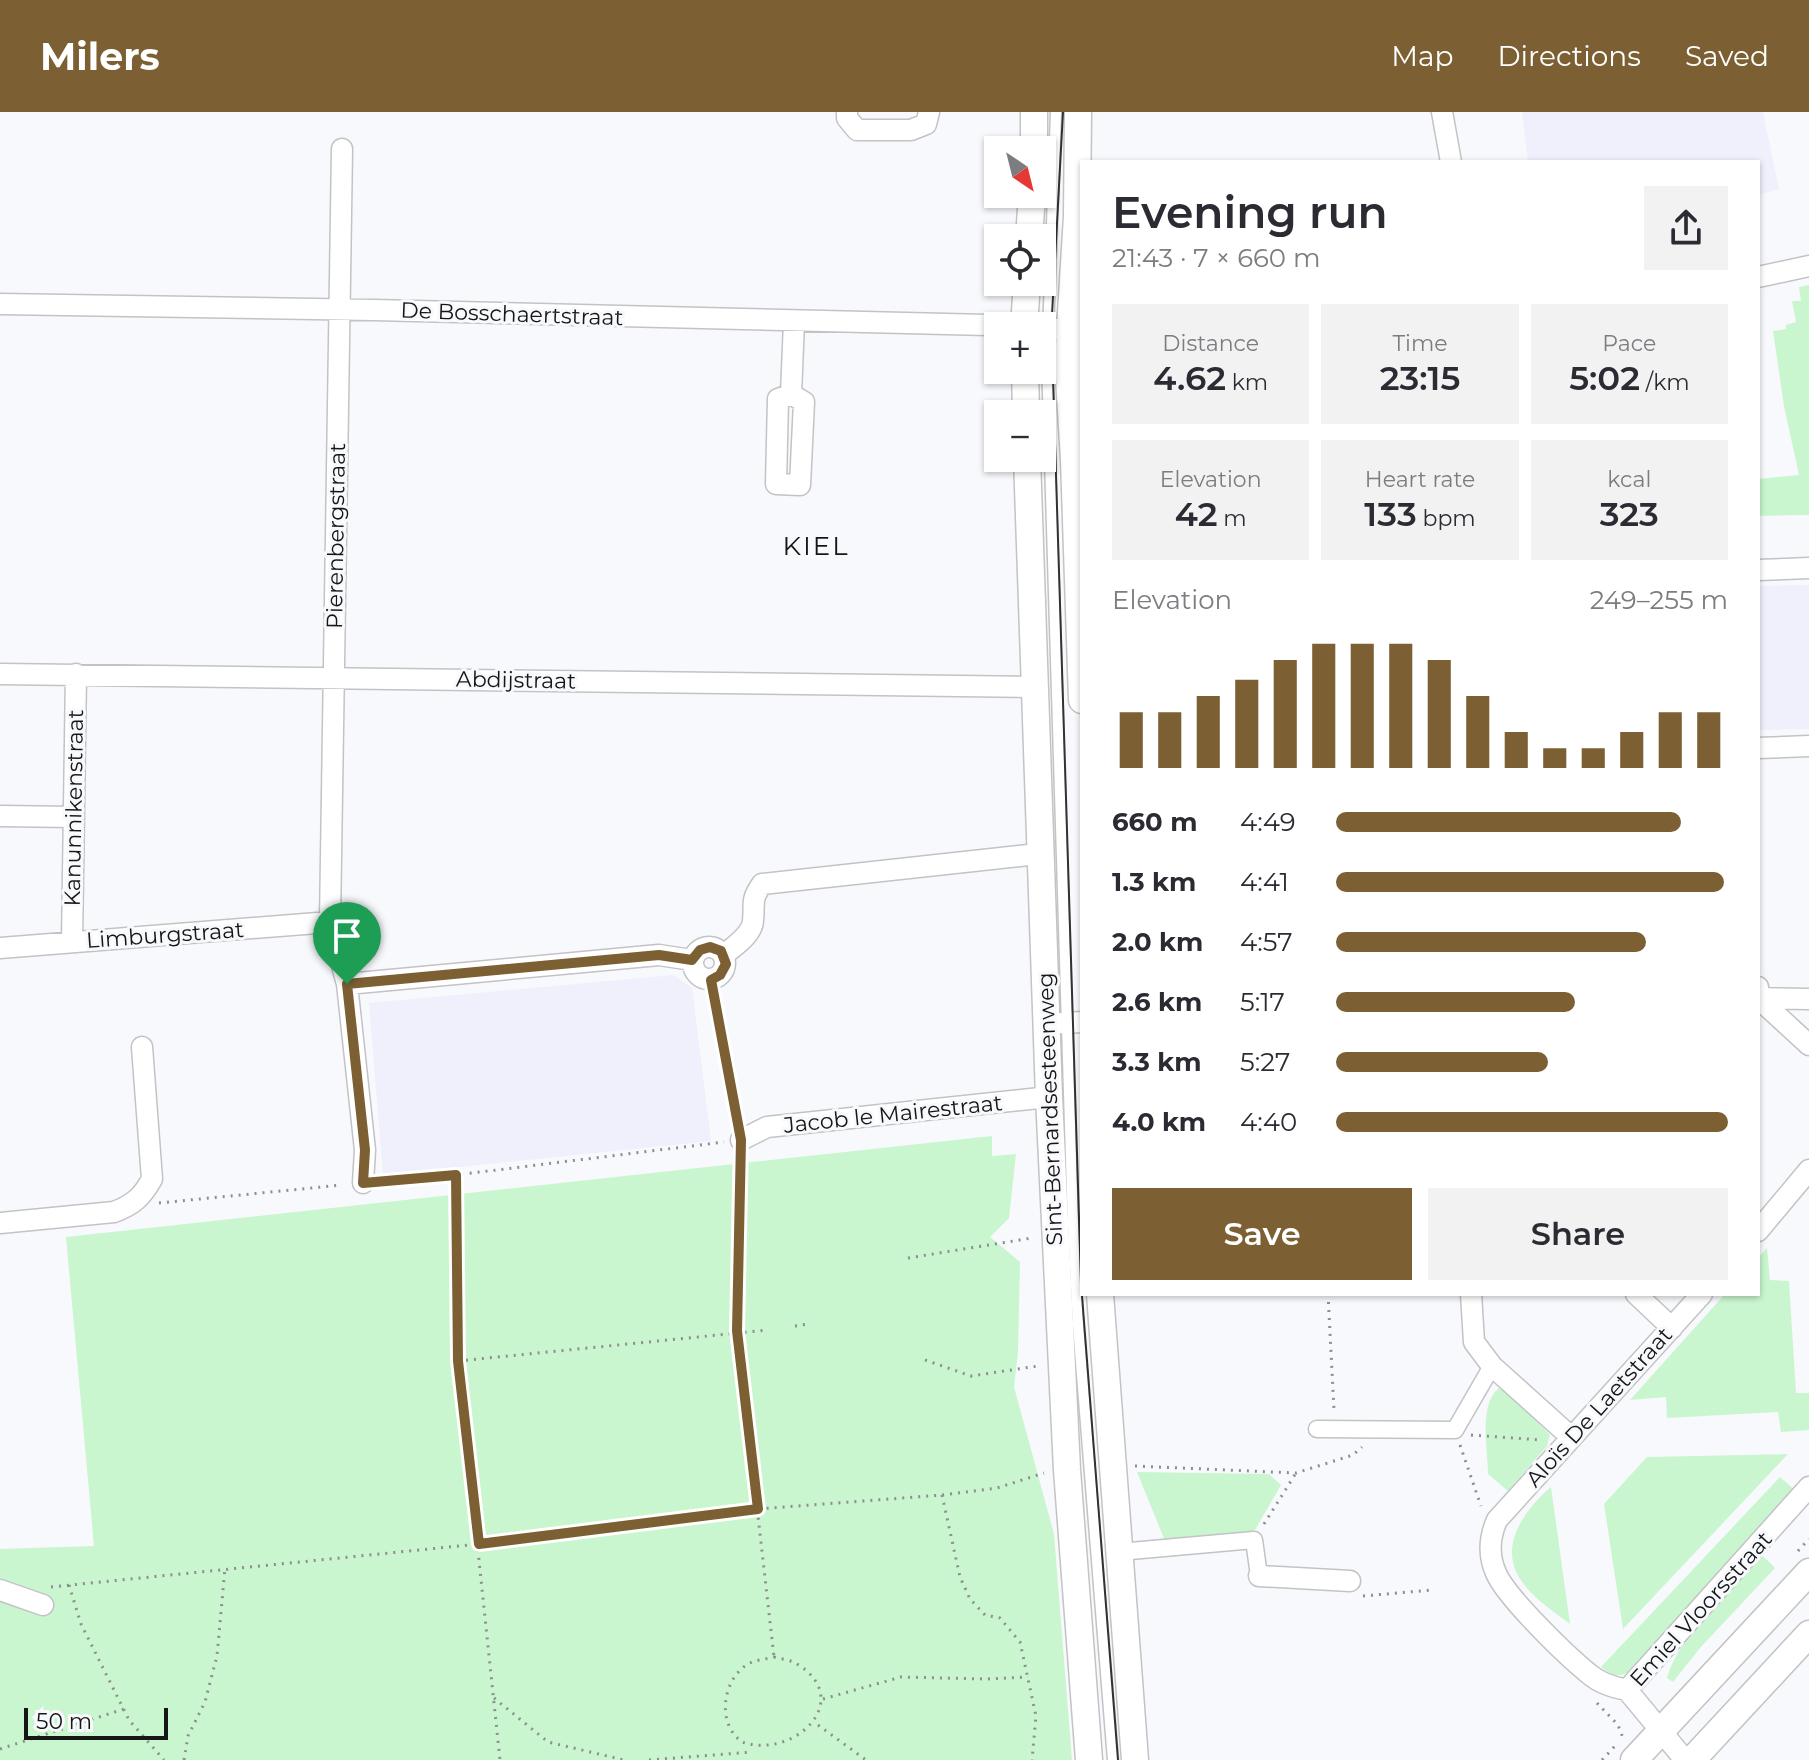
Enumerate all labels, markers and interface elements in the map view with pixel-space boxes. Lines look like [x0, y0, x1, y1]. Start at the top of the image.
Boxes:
text: Milers [40, 33, 160, 80]
text: Map [1391, 39, 1453, 73]
text: Directions [1497, 39, 1641, 73]
text: Saved [1685, 39, 1769, 73]
north arrow [984, 136, 1056, 208]
map controls [984, 136, 1056, 472]
text: Evening run [1112, 185, 1388, 239]
button: share [1644, 186, 1728, 270]
button: locate [984, 224, 1056, 296]
text: 21:43 · 7 × 660 m [1112, 242, 1320, 274]
street label: De Bosschaertstraat [400, 297, 624, 331]
button: + [984, 312, 1056, 384]
text: Distance [1162, 330, 1259, 357]
text: Time [1392, 330, 1448, 357]
text: Pace [1602, 330, 1656, 357]
text: 4.62 [1153, 357, 1226, 399]
text: 23:15 [1380, 357, 1460, 399]
text: 5:02 [1569, 357, 1640, 399]
text: km [1226, 369, 1268, 396]
text: /km [1640, 369, 1690, 396]
button: − [984, 400, 1056, 472]
street label: Pierenbergstraat [321, 443, 351, 629]
text: Elevation [1160, 466, 1262, 493]
text: Heart rate [1365, 466, 1475, 493]
text: kcal [1607, 466, 1651, 493]
text: 42 [1175, 493, 1218, 535]
text: 133 [1364, 493, 1417, 535]
text: 323 [1600, 493, 1659, 535]
text: m [1218, 505, 1247, 532]
text: bpm [1417, 505, 1476, 532]
district label: KIEL [782, 530, 850, 562]
text: Elevation [1112, 584, 1232, 616]
text: 249–255 m [1590, 584, 1728, 616]
street label: Abdijstraat [456, 665, 576, 695]
street label: Kanunnikenstraat [59, 709, 89, 907]
text: 660 m [1112, 806, 1197, 838]
text: 4:49 [1240, 806, 1296, 838]
text: 1.3 km [1112, 866, 1196, 898]
text: 4:41 [1240, 866, 1289, 898]
pin [313, 902, 381, 984]
icon: arrive [325, 914, 369, 958]
street label: Limburgstraat [85, 916, 245, 954]
text: 2.0 km [1112, 926, 1203, 958]
text: 4:57 [1240, 926, 1293, 958]
street label: Sint-Bernardsesteenweg [1032, 972, 1068, 1246]
text: 2.6 km [1112, 986, 1202, 1018]
text: 5:17 [1240, 986, 1285, 1018]
text: 3.3 km [1112, 1046, 1201, 1078]
text: 5:27 [1240, 1046, 1290, 1078]
street label: Jacob le Mairestraat [781, 1089, 1004, 1139]
text: 4.0 km [1112, 1106, 1206, 1138]
text: 4:40 [1240, 1106, 1297, 1138]
button: Save [1112, 1188, 1412, 1280]
button: Share [1428, 1188, 1728, 1280]
street label: Aloïs De Laetstraat [1520, 1321, 1678, 1492]
street label: Emiel Vloorsstraat [1624, 1526, 1778, 1692]
scale bar [24, 1704, 168, 1740]
text: 50 m [36, 1708, 92, 1735]

